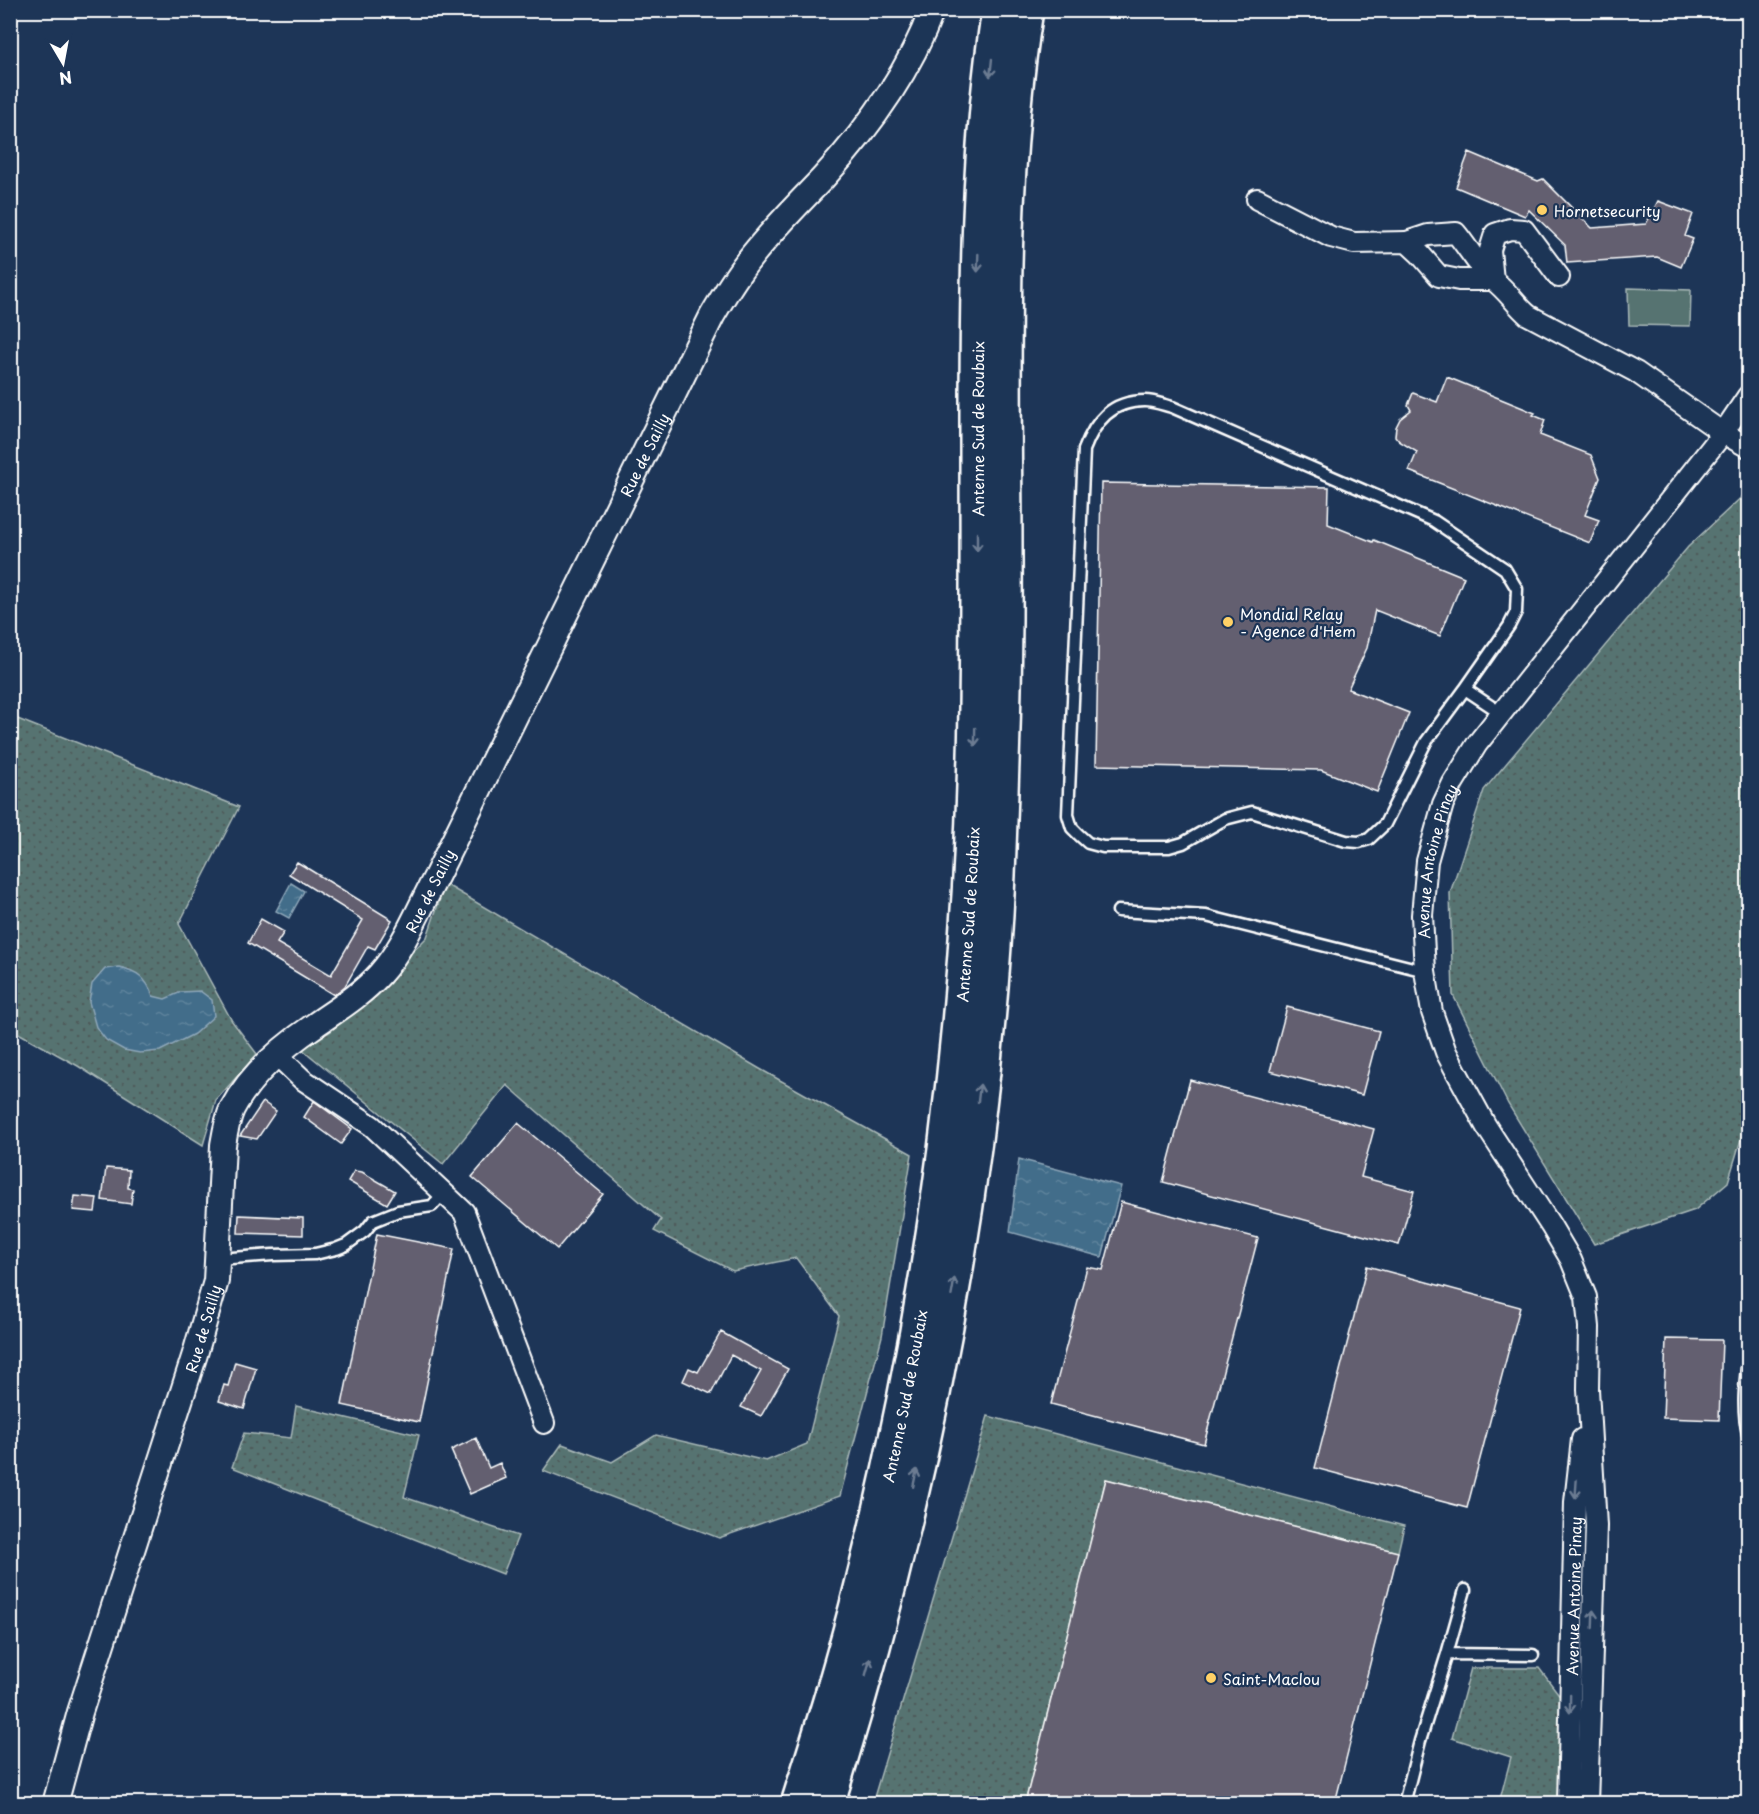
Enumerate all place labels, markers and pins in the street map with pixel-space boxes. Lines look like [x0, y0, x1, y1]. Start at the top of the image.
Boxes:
place label: Hornetsecurity [1554, 199, 1661, 222]
marker: Hornetsecurity [1535, 203, 1549, 217]
place label: Mondial Relay - Agence d'Hem [1240, 602, 1356, 642]
marker: Mondial Relay - Agence d'Hem [1221, 615, 1235, 629]
place label: Saint-Maclou [1223, 1667, 1320, 1690]
marker: Saint-Maclou [1204, 1671, 1218, 1685]

